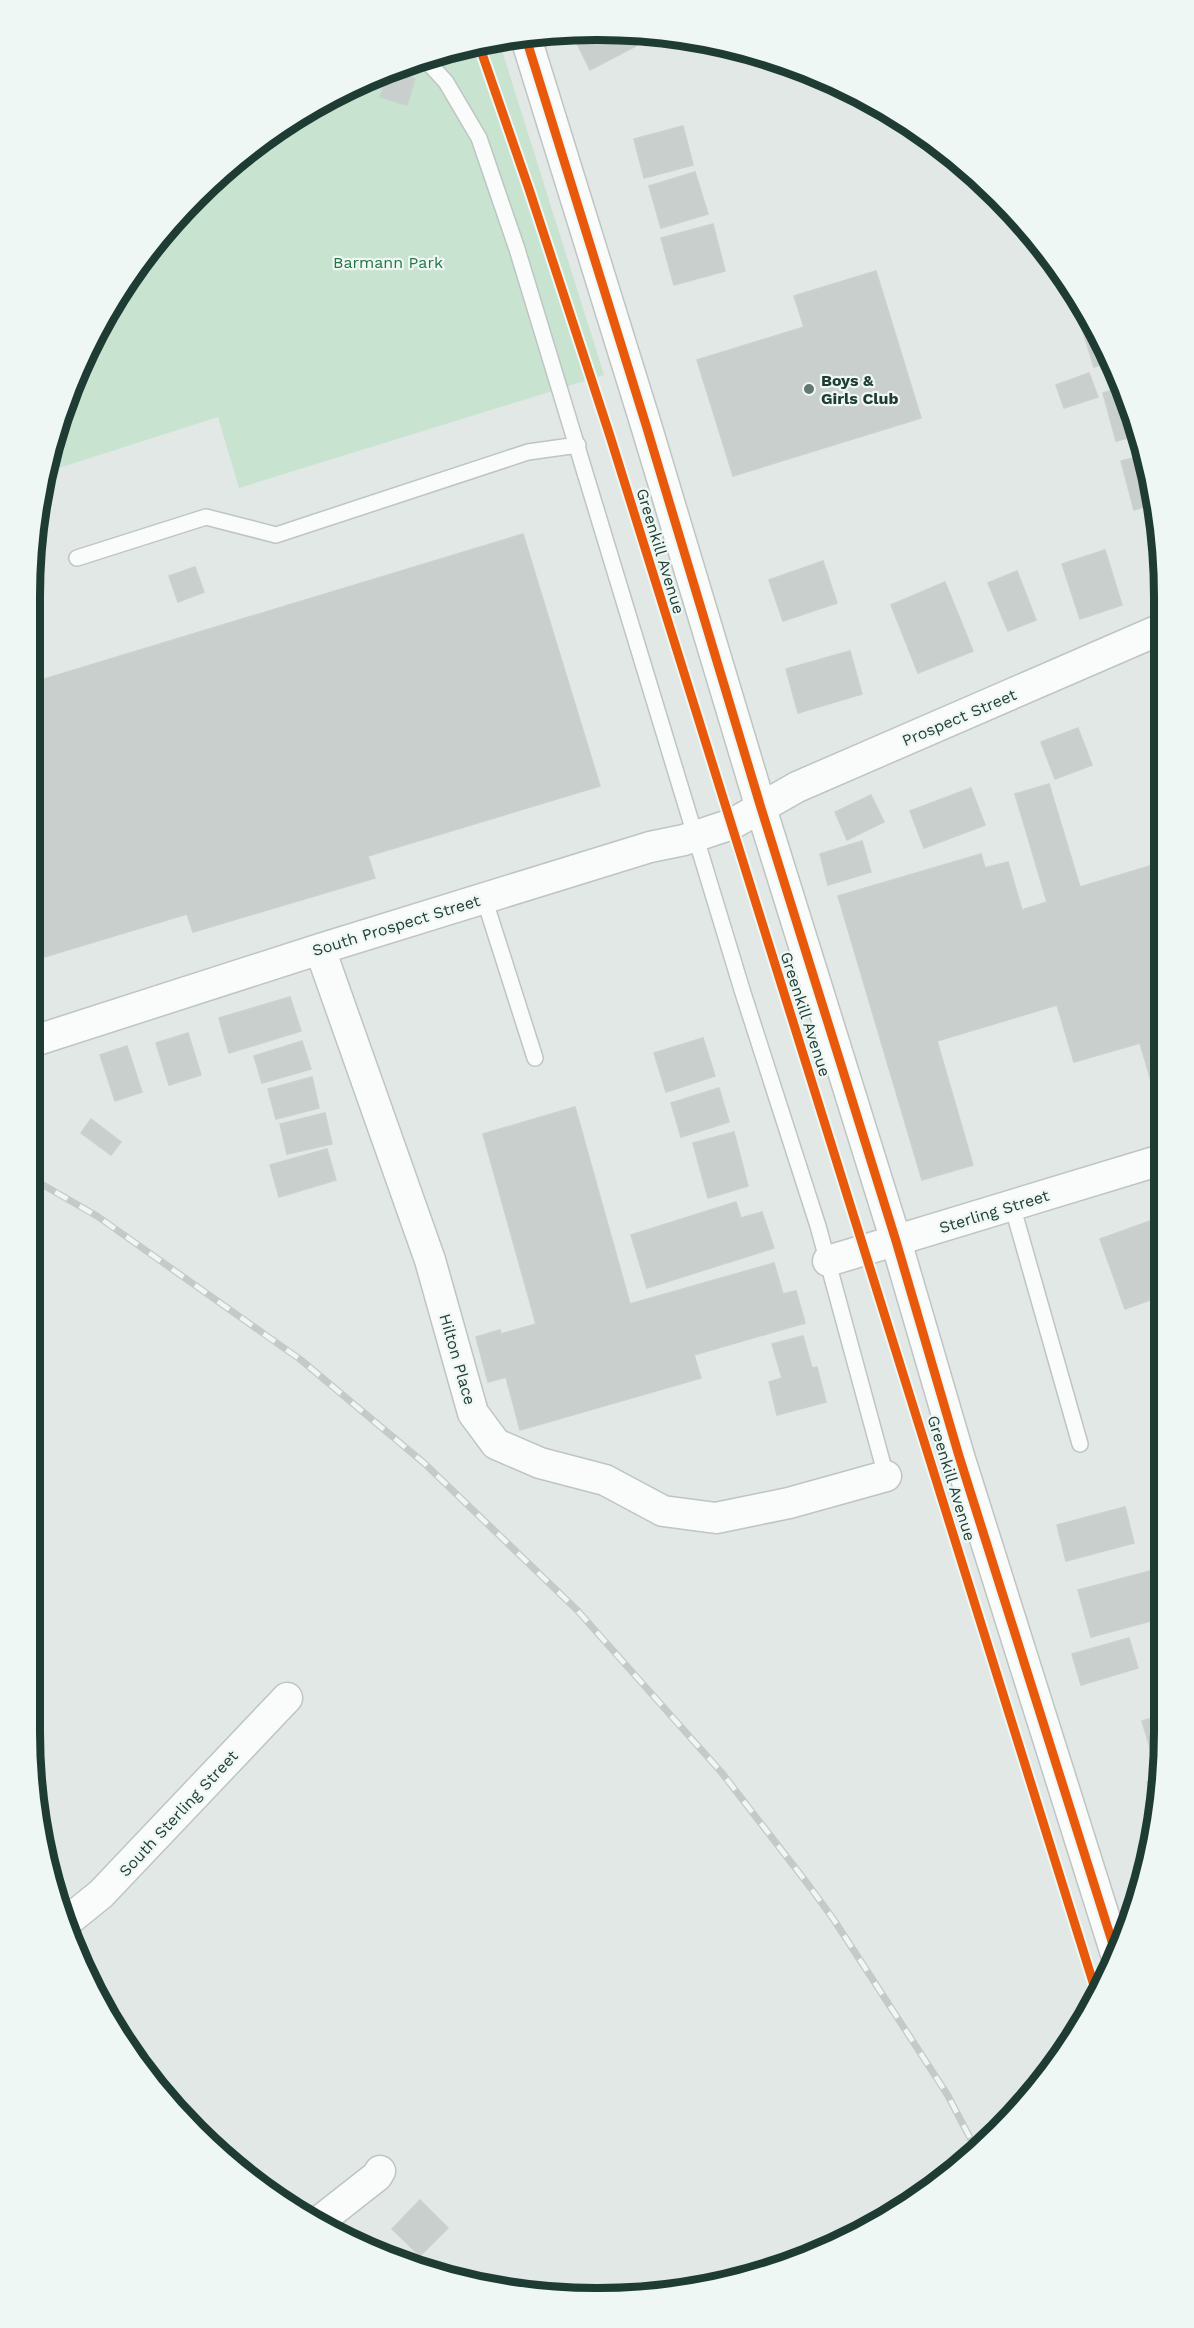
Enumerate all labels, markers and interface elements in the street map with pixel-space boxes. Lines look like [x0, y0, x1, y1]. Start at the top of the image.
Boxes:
park label: Barmann Park [333, 253, 443, 272]
place label: Boys & Girls Club [821, 371, 899, 408]
marker: Boys & Girls Club [802, 382, 816, 396]
street label: Greenkill Avenue [632, 486, 689, 616]
street label: Prospect Street [899, 685, 1020, 750]
street label: South Prospect Street [310, 891, 483, 960]
street label: Greenkill Avenue [776, 949, 835, 1079]
street label: Sterling Street [937, 1186, 1052, 1237]
street label: Hilton Place [435, 1311, 480, 1407]
street label: Greenkill Avenue [923, 1413, 980, 1543]
street label: South Sterling Street [115, 1746, 242, 1880]

